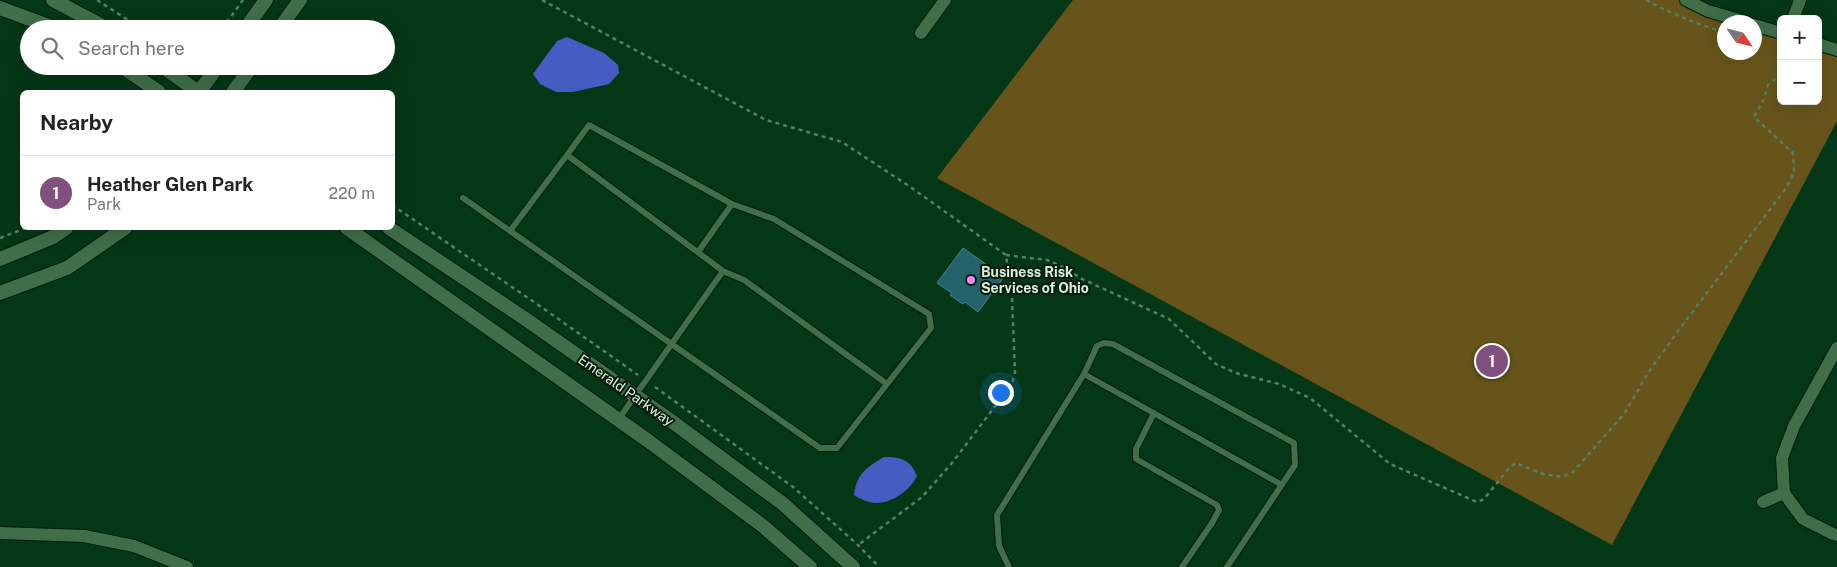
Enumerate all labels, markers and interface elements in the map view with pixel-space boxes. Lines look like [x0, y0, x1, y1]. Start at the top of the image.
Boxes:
north arrow [1717, 15, 1762, 60]
map controls [1777, 15, 1822, 105]
button: + [1777, 15, 1822, 60]
search box [20, 20, 395, 75]
icon: search [38, 34, 66, 62]
text: Search here [78, 37, 185, 59]
button: − [1777, 60, 1822, 105]
text: Nearby [40, 110, 113, 135]
text: Heather Glen Park [87, 173, 253, 195]
text: 1 [53, 184, 59, 203]
text: 220 m [328, 184, 375, 203]
text: Park [87, 195, 121, 214]
place label: Business Risk Services of Ohio [981, 264, 1089, 296]
marker: Business Risk Services of Ohio [965, 274, 977, 286]
pin: 1 [1476, 342, 1508, 380]
street label: Emerald Parkway [575, 351, 677, 429]
your location [988, 380, 1014, 406]

